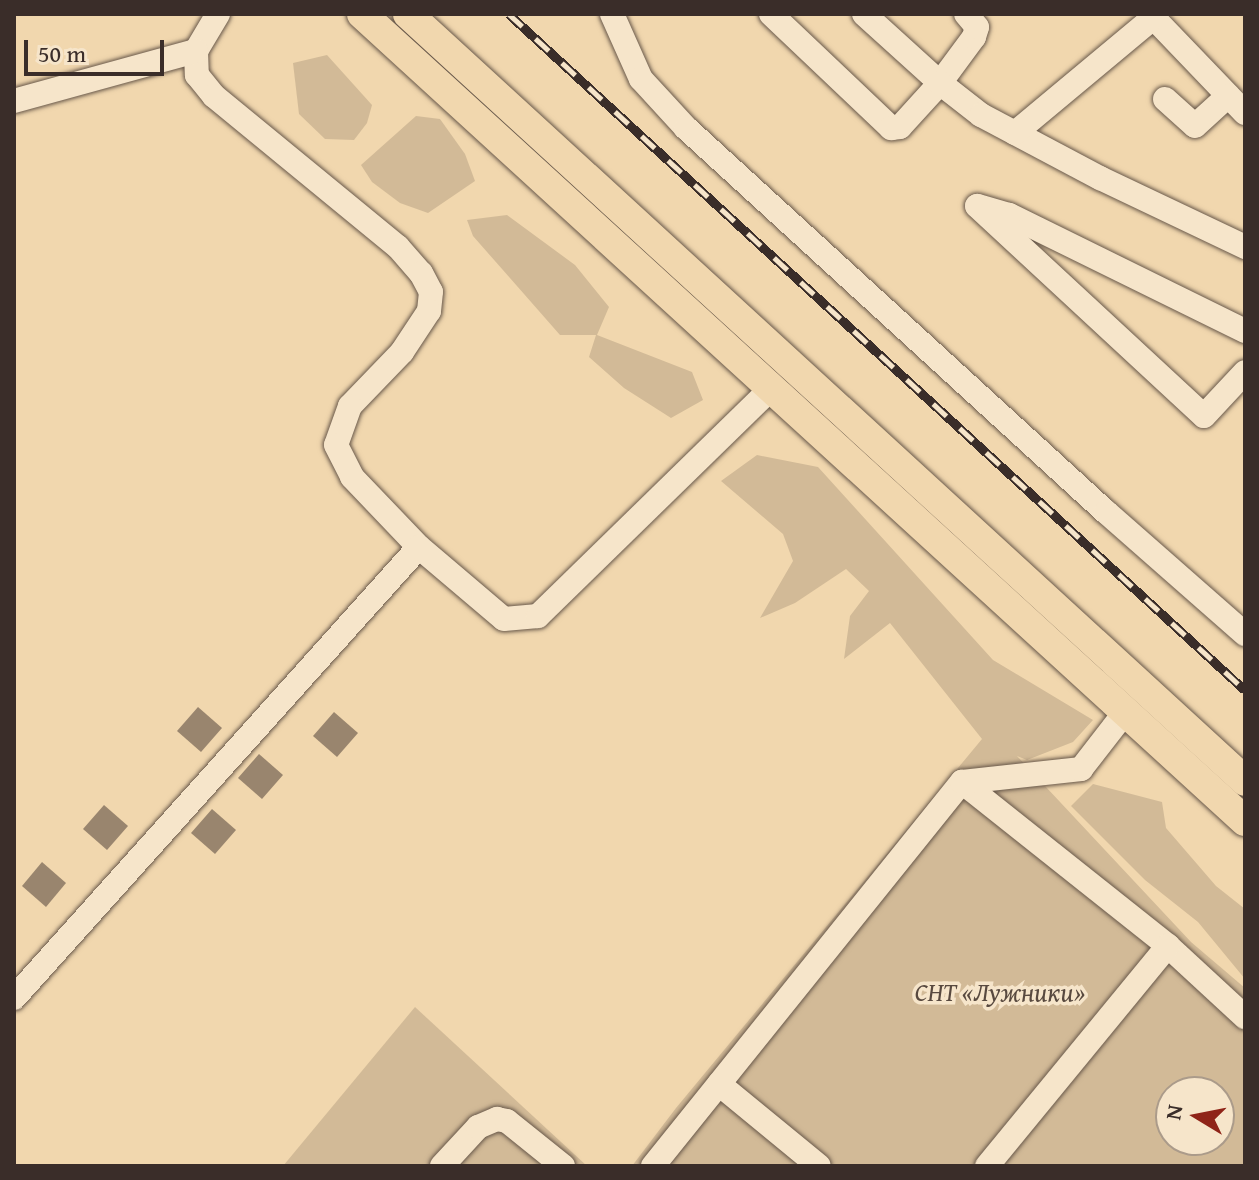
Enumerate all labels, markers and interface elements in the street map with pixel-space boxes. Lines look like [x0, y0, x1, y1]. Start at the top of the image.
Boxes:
scale bar [28, 24, 168, 74]
text: 50 m [38, 36, 86, 71]
park label: СНТ «Лужники» [915, 976, 1085, 1008]
north arrow [1155, 1076, 1235, 1156]
text: N [1156, 1102, 1190, 1122]

